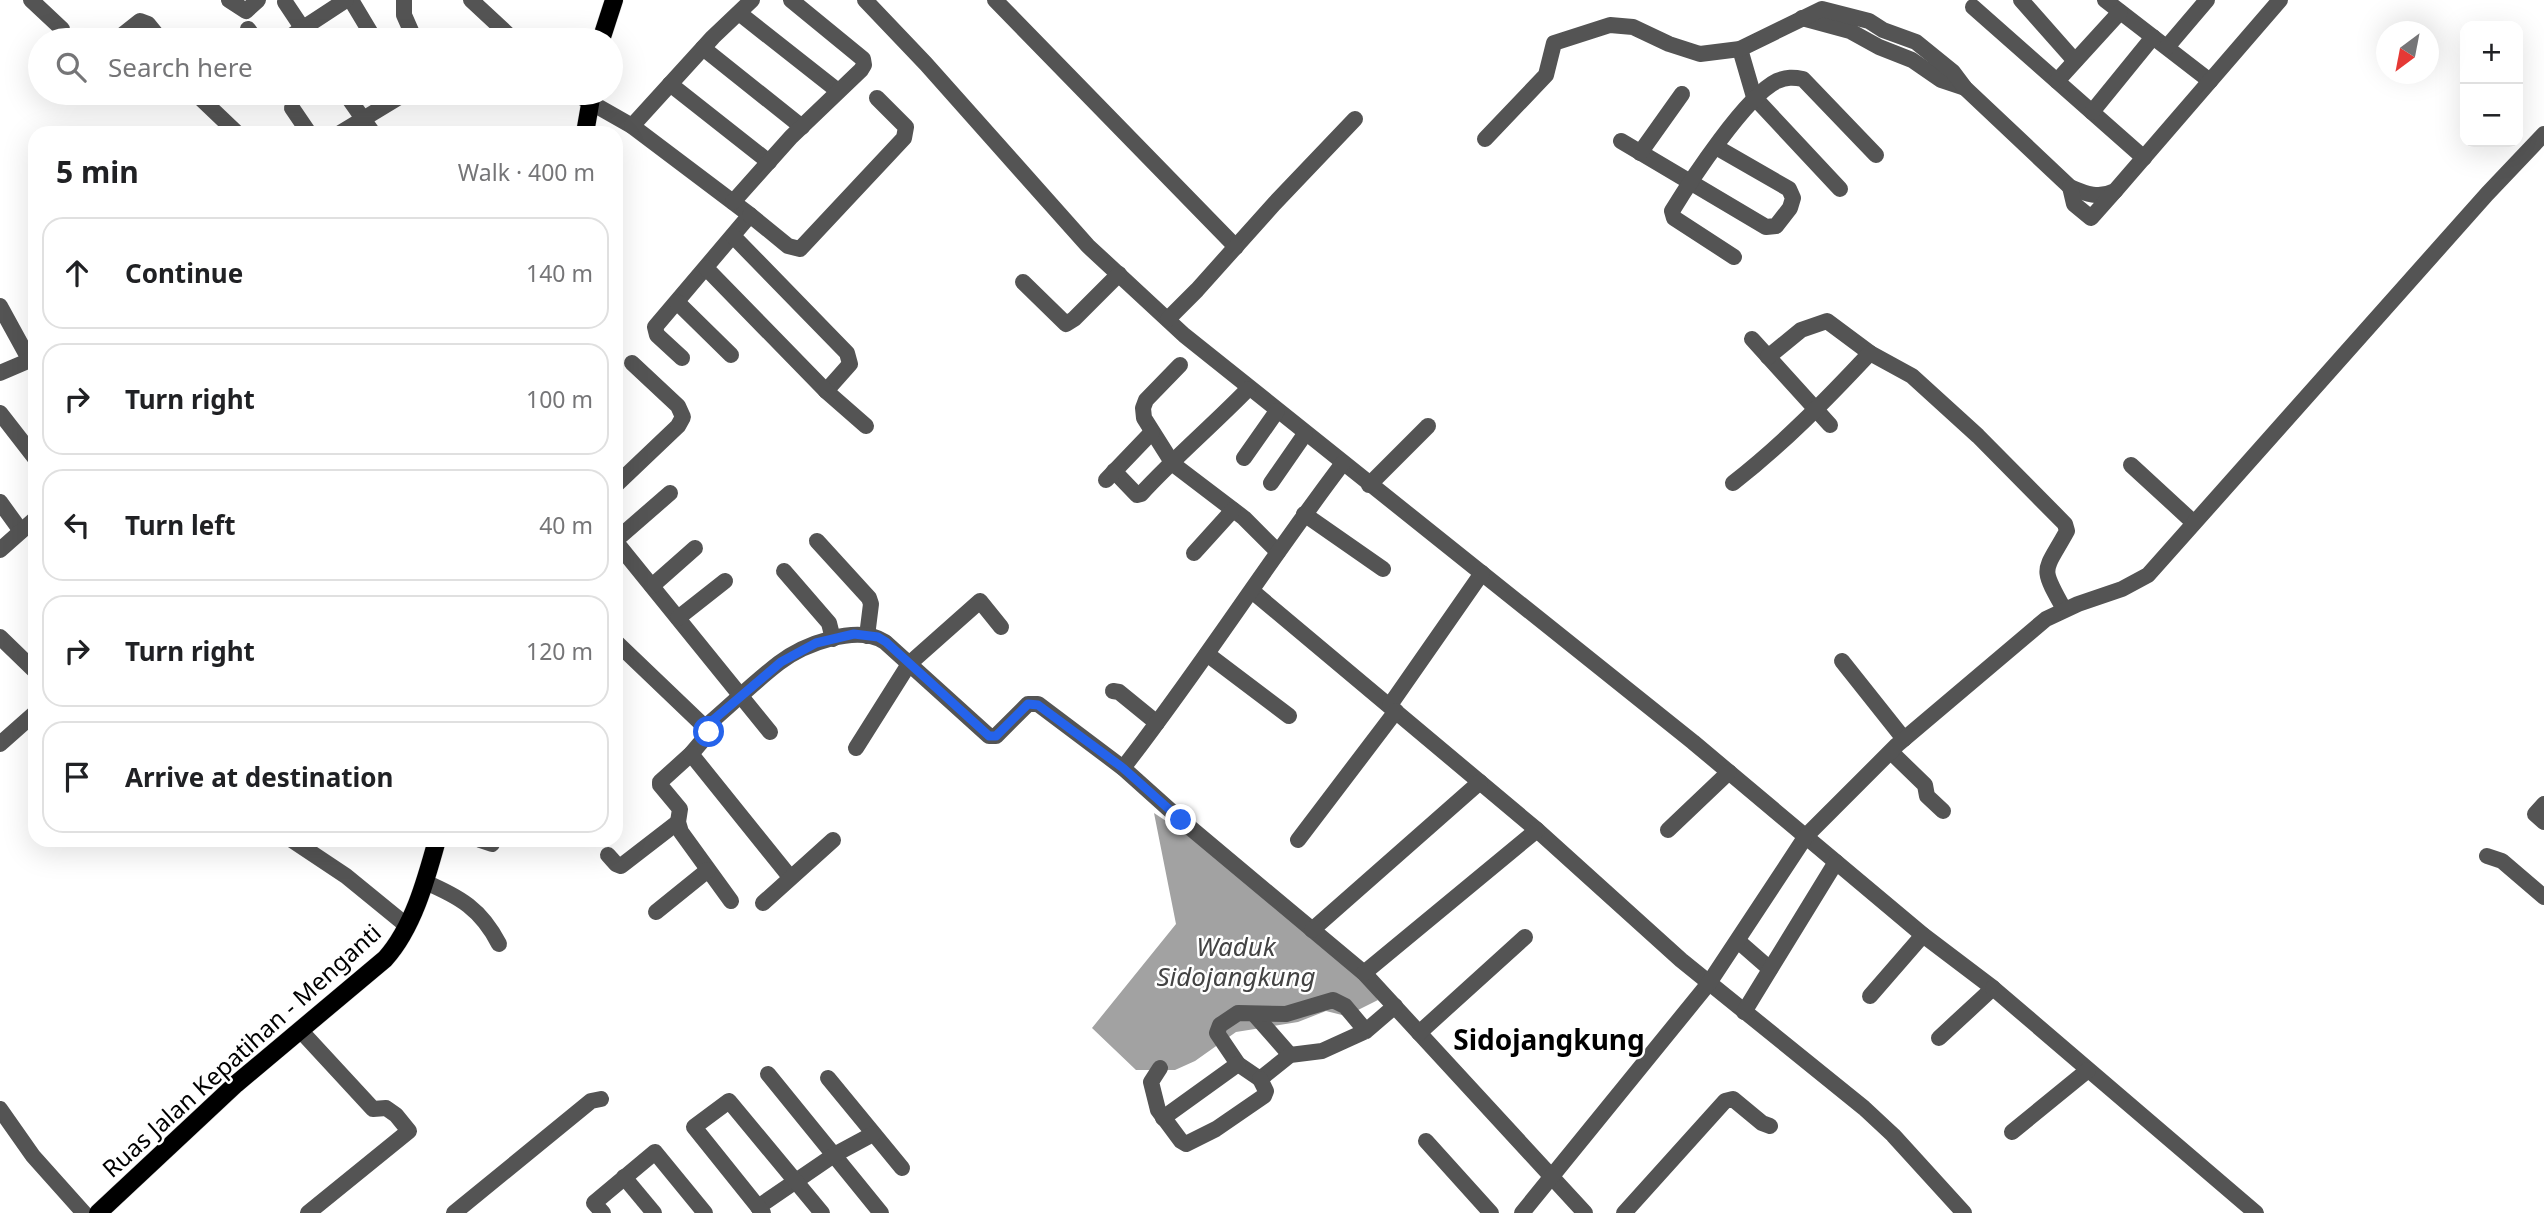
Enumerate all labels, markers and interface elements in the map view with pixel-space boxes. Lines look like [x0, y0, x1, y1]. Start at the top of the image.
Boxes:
north arrow [2376, 21, 2439, 84]
map controls [2460, 21, 2523, 147]
button: + [2460, 21, 2523, 84]
search box [28, 28, 623, 105]
icon: search [52, 48, 90, 86]
text: Search here [108, 49, 253, 85]
button: − [2460, 84, 2523, 147]
text: 5 min [56, 151, 139, 192]
text: Walk · 400 m [458, 156, 595, 188]
icon: ahead [58, 254, 96, 292]
text: Continue [125, 255, 243, 291]
text: 140 m [526, 257, 593, 289]
icon: right [58, 380, 96, 418]
text: Turn right [125, 381, 255, 417]
text: 100 m [526, 383, 593, 415]
icon: left [58, 506, 96, 544]
text: Turn left [125, 507, 236, 543]
text: 40 m [539, 509, 593, 541]
icon: right [58, 632, 96, 670]
text: Turn right [125, 633, 255, 669]
text: 120 m [526, 635, 593, 667]
route start [693, 716, 724, 747]
icon: arrive [58, 758, 96, 796]
text: Arrive at destination [125, 759, 394, 795]
route end [1165, 804, 1196, 835]
street label: Ruas Jalan Kepatihan - Menganti [94, 916, 388, 1184]
water label: Waduk Sidojangkung [1156, 928, 1316, 994]
district label: Sidojangkung [1453, 1020, 1645, 1058]

